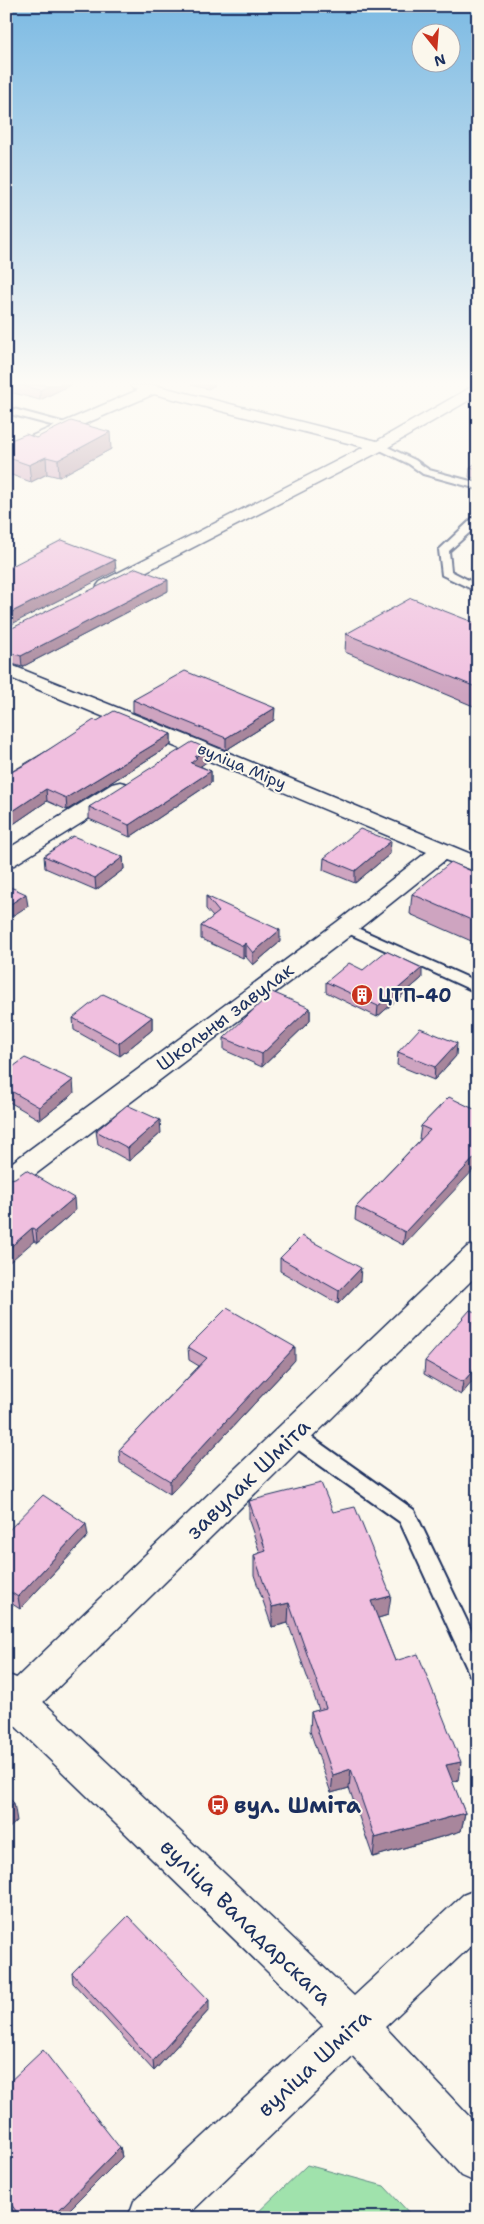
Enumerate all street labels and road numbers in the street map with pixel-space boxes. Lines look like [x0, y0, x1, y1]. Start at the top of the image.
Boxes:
street label: вуліца Міру [194, 738, 290, 794]
street label: Школьны завулак [151, 957, 299, 1077]
street label: завулак Шміта [180, 1412, 317, 1546]
street label: вуліца Валадарскага [154, 1832, 338, 2012]
street label: вуліца Шміта [251, 2003, 377, 2123]

